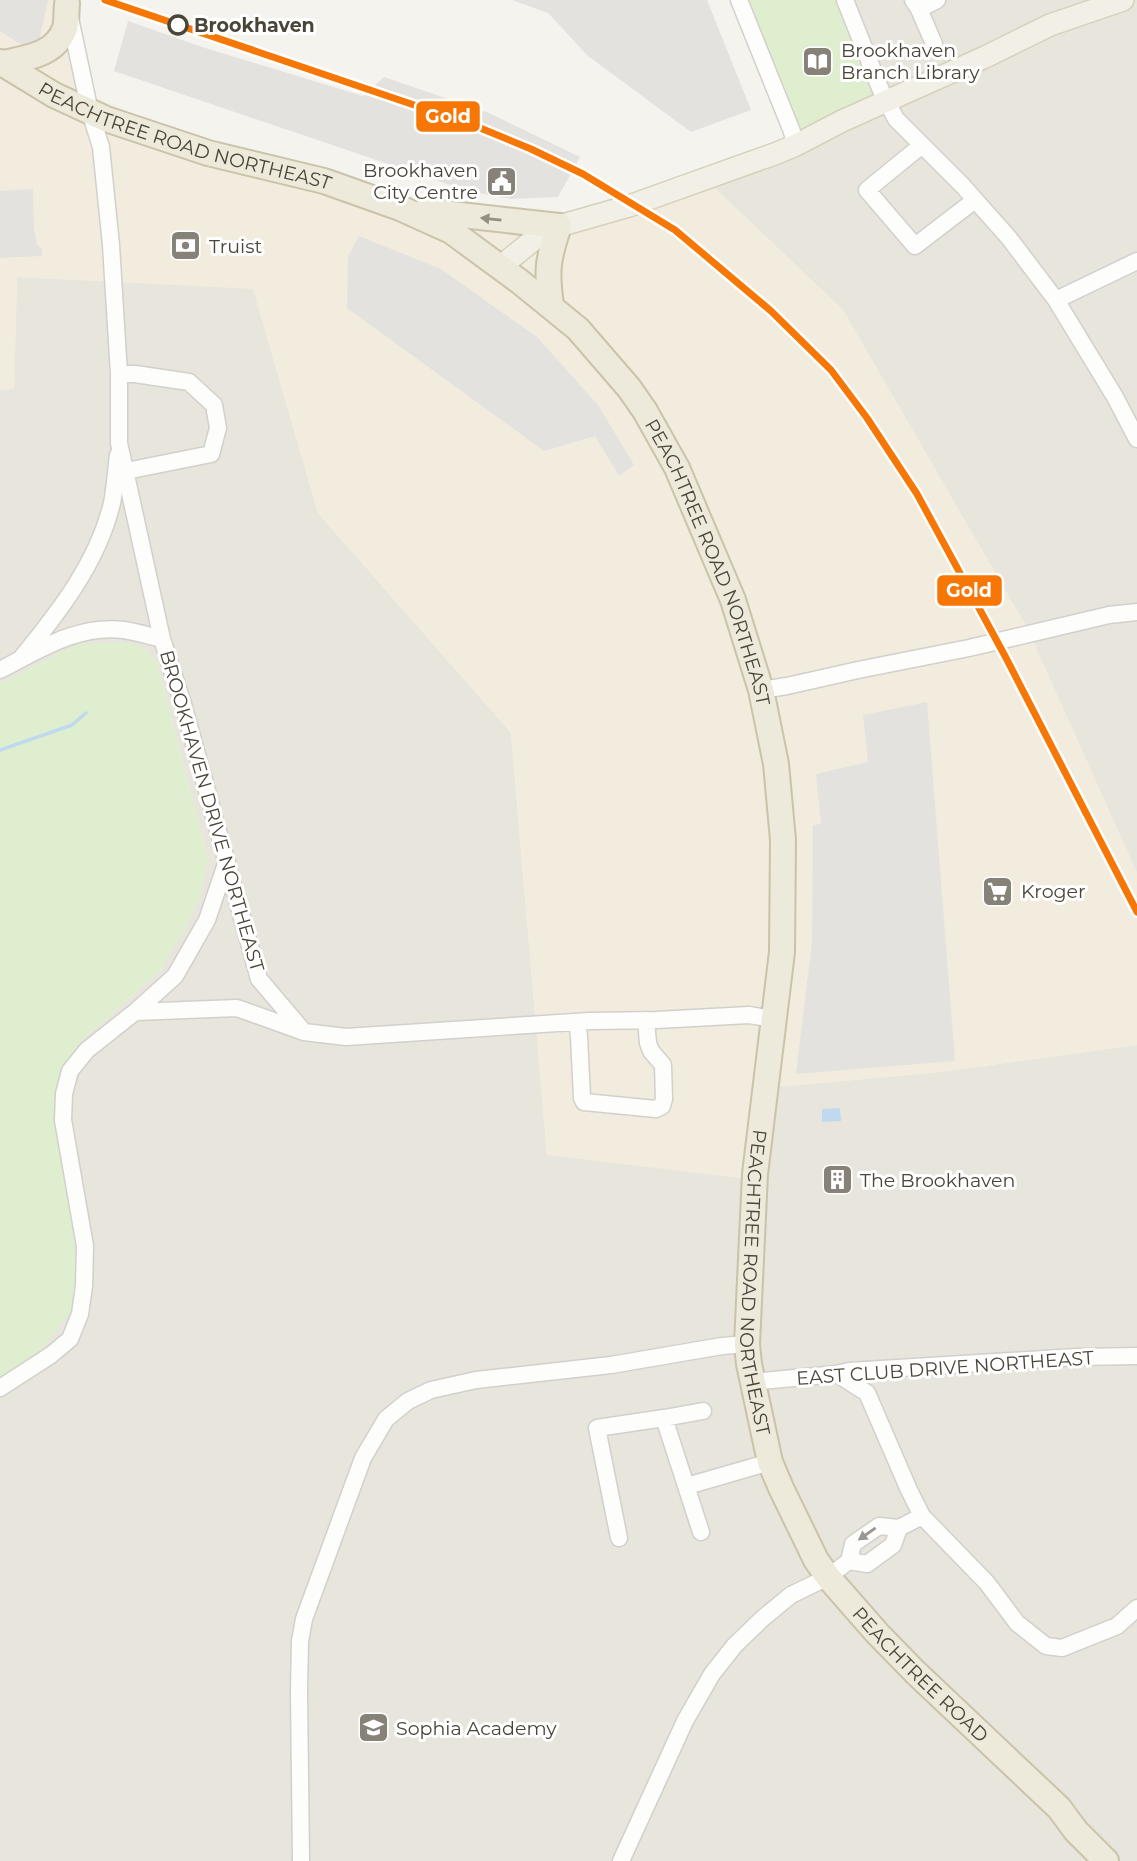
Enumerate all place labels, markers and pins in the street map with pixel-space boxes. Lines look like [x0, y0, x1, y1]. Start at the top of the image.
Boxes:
place label: Brookhaven [194, 14, 315, 37]
marker: Brookhaven [168, 15, 188, 35]
place label: Brookhaven Branch Library [841, 39, 980, 84]
library icon: Brookhaven Branch Library [801, 44, 835, 78]
place label: Brookhaven City Centre [363, 159, 478, 204]
public building icon: Brookhaven City Centre [484, 164, 518, 198]
bank icon: Truist [169, 229, 203, 263]
place label: Truist [209, 235, 262, 258]
supermarket icon: Kroger [981, 874, 1015, 908]
place label: Kroger [1021, 880, 1086, 903]
building icon: The Brookhaven [820, 1163, 854, 1197]
place label: The Brookhaven [860, 1169, 1015, 1192]
school or university icon: Sophia Academy [356, 1711, 390, 1745]
place label: Sophia Academy [396, 1717, 557, 1740]

